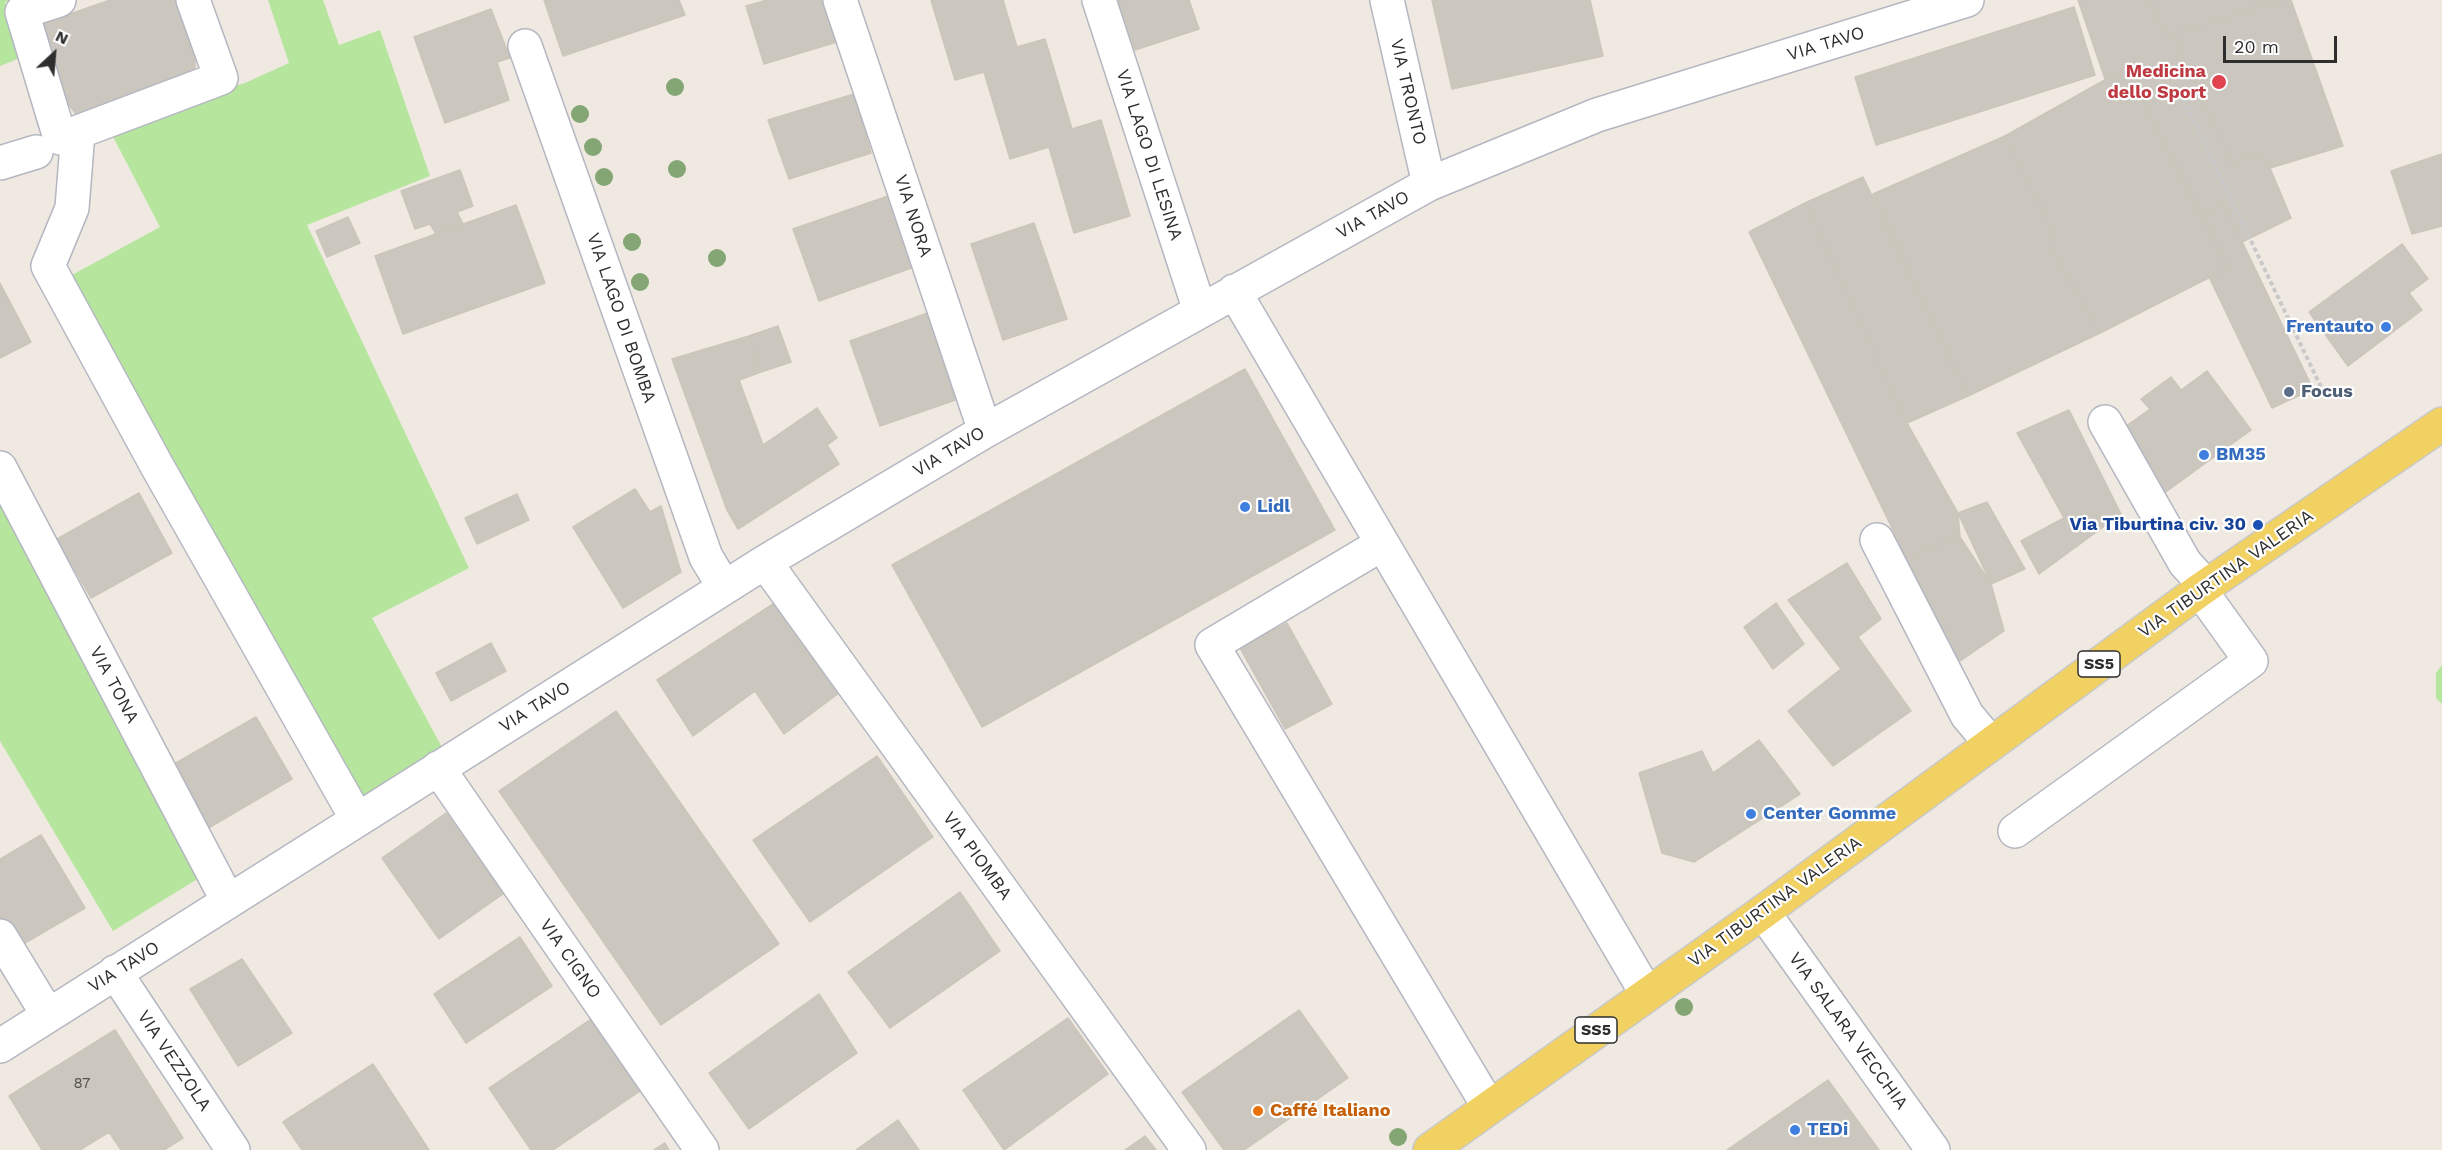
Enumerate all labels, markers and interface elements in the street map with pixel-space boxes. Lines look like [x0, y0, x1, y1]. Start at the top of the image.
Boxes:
street label: VIA TAVO [1785, 22, 1867, 66]
north arrow [24, 24, 84, 84]
scale bar [2226, 24, 2340, 62]
text: N [53, 26, 72, 49]
text: 20 m [2234, 36, 2279, 57]
street label: VIA TRONTO [1385, 37, 1431, 147]
place label: Medicina dello Sport [2108, 61, 2206, 104]
street label: VIA LAGO DI LESINA [1111, 67, 1187, 243]
marker: Medicina dello Sport [2210, 73, 2228, 91]
street label: VIA NORA [890, 172, 936, 260]
street label: VIA TAVO [1333, 186, 1413, 244]
street label: VIA LAGO DI BOMBA [582, 230, 660, 406]
place label: Frentauto [2286, 316, 2374, 338]
marker: Frentauto [2379, 320, 2393, 334]
place label: Focus [2301, 381, 2353, 403]
marker: Focus [2282, 385, 2296, 399]
street label: VIA TAVO [909, 422, 989, 482]
place label: BM35 [2216, 444, 2266, 466]
marker: BM35 [2197, 448, 2211, 462]
place label: Lidl [1257, 496, 1290, 518]
marker: Lidl [1238, 500, 1252, 514]
street label: VIA TIBURTINA VALERIA [2134, 505, 2318, 643]
place label: Via Tiburtina civ. 30 [2069, 514, 2246, 536]
marker: Via Tiburtina civ. 30 [2251, 518, 2265, 532]
street label: VIA TONA [85, 643, 143, 727]
road number: SS5 [2078, 651, 2120, 677]
street label: VIA TAVO [495, 677, 575, 737]
place label: Center Gomme [1763, 803, 1896, 825]
marker: Center Gomme [1744, 807, 1758, 821]
street label: VIA PIOMBA [938, 808, 1016, 904]
street label: VIA TIBURTINA VALERIA [1684, 832, 1866, 972]
street label: VIA CIGNO [535, 915, 605, 1003]
street label: VIA TAVO [84, 937, 164, 997]
street label: VIA SALARA VECCHIA [1784, 948, 1912, 1114]
street label: VIA VEZZOLA [132, 1007, 216, 1115]
road number: SS5 [1575, 1017, 1617, 1043]
house number: 87 [73, 1075, 91, 1093]
place label: Caffé Italiano [1270, 1100, 1390, 1122]
marker: Caffé Italiano [1251, 1104, 1265, 1118]
place label: TEDi [1807, 1119, 1848, 1141]
marker: TEDi [1788, 1123, 1802, 1137]

